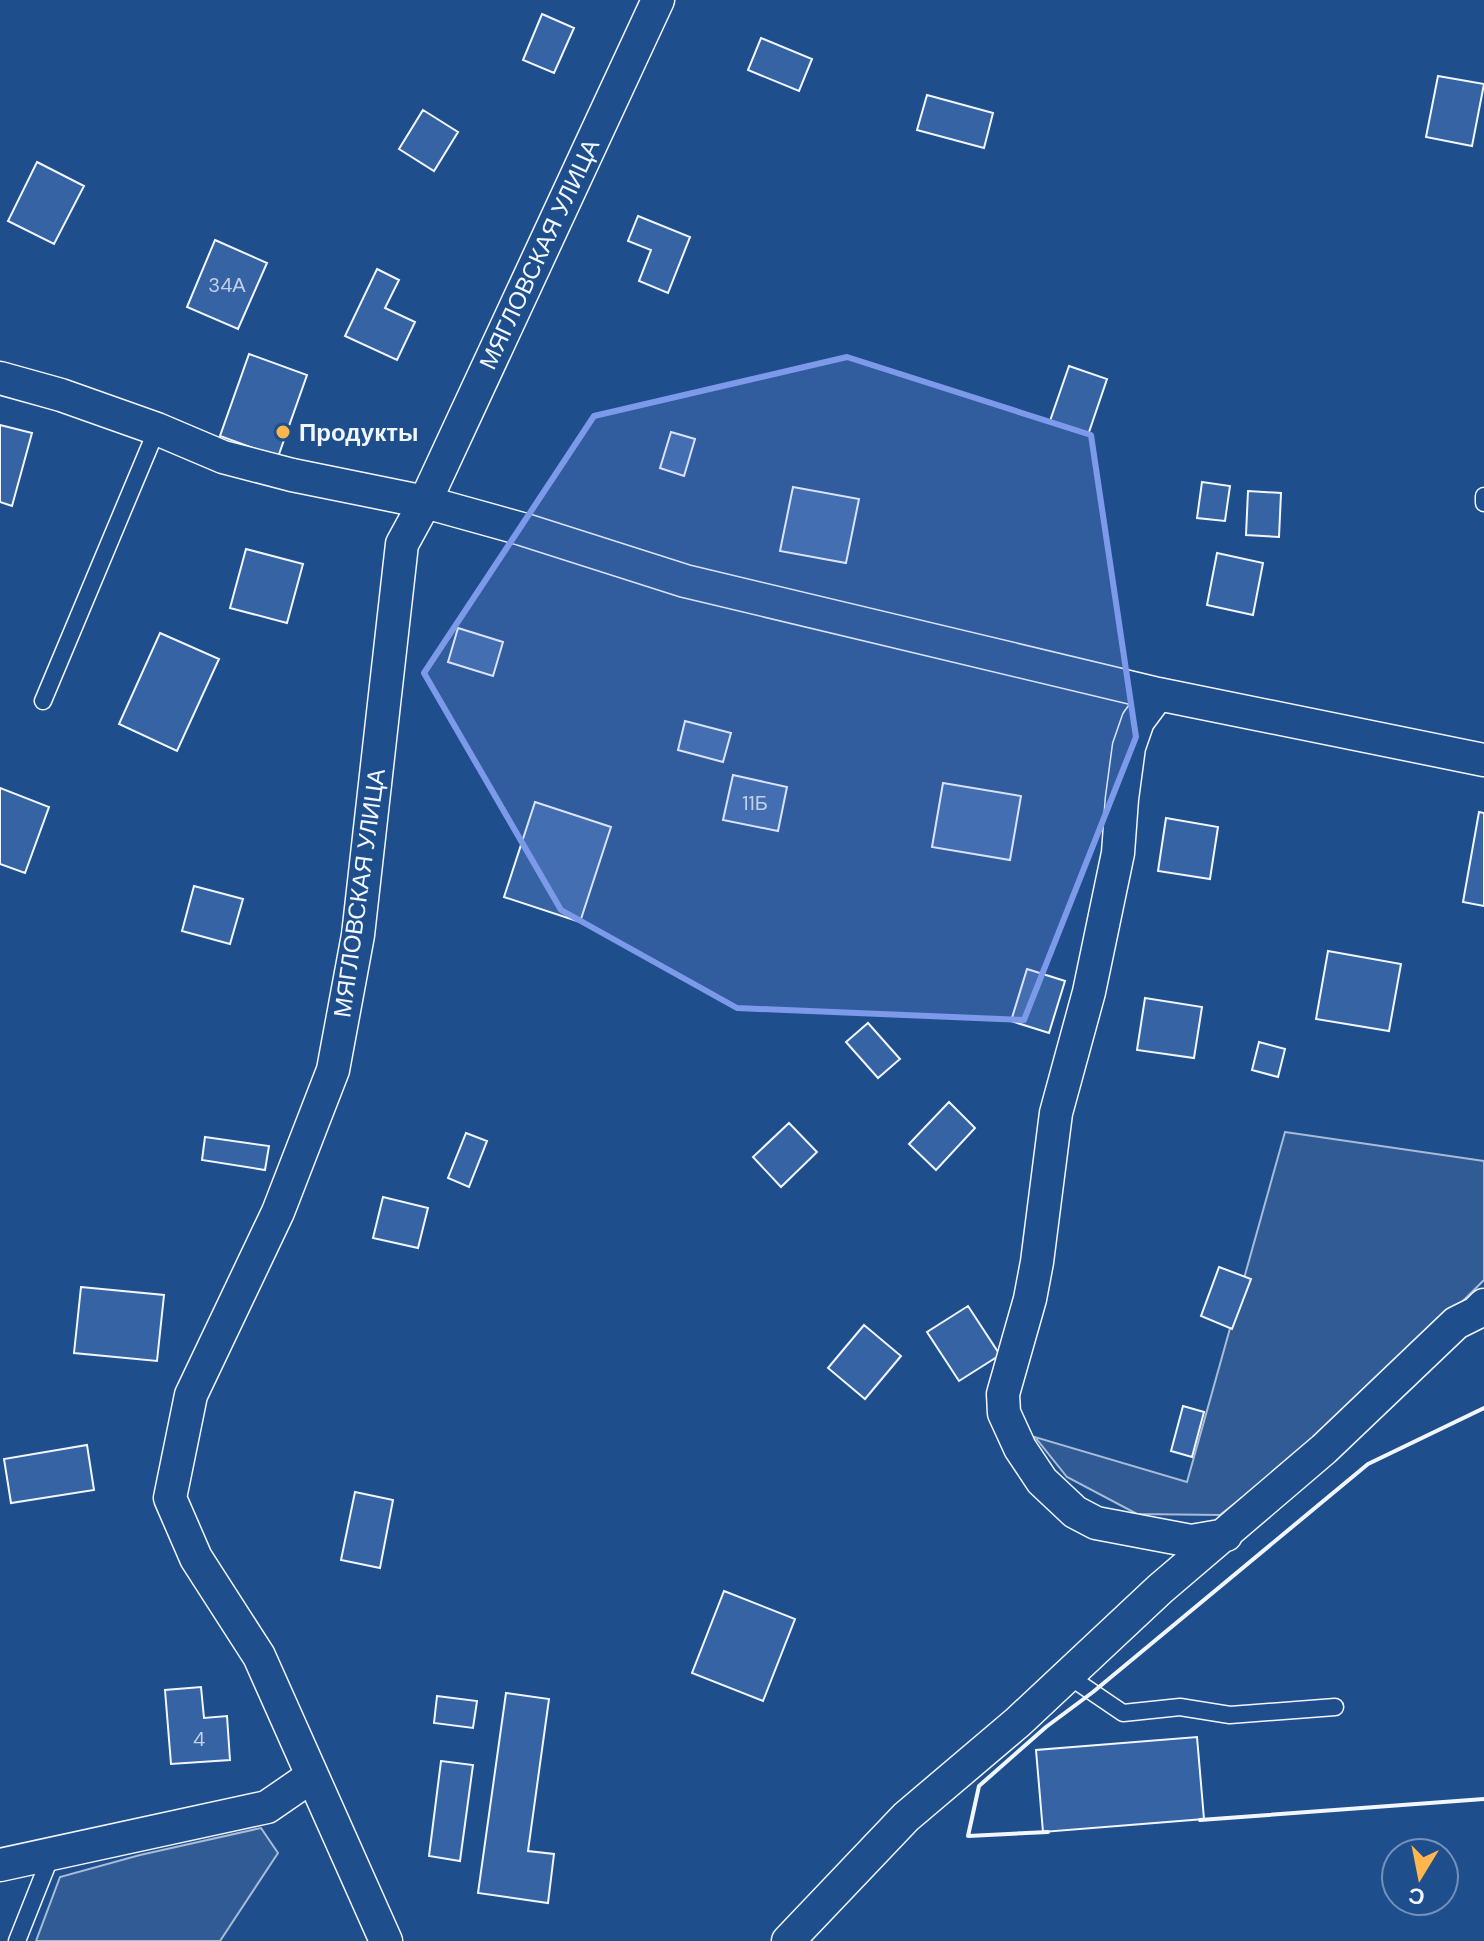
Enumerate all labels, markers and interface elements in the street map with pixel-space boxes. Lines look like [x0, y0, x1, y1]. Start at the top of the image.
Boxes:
street label: МЯГЛОВСКАЯ УЛИЦА [472, 134, 606, 374]
house number: 34А [208, 272, 246, 298]
place label: Продукты [299, 417, 418, 448]
marker: Продукты [274, 423, 292, 441]
street label: МЯГЛОВСКАЯ УЛИЦА [326, 767, 392, 1019]
house number: 11Б [742, 790, 768, 816]
house number: 4 [193, 1726, 205, 1752]
north arrow [1380, 1837, 1460, 1917]
text: С [1406, 1881, 1427, 1912]

